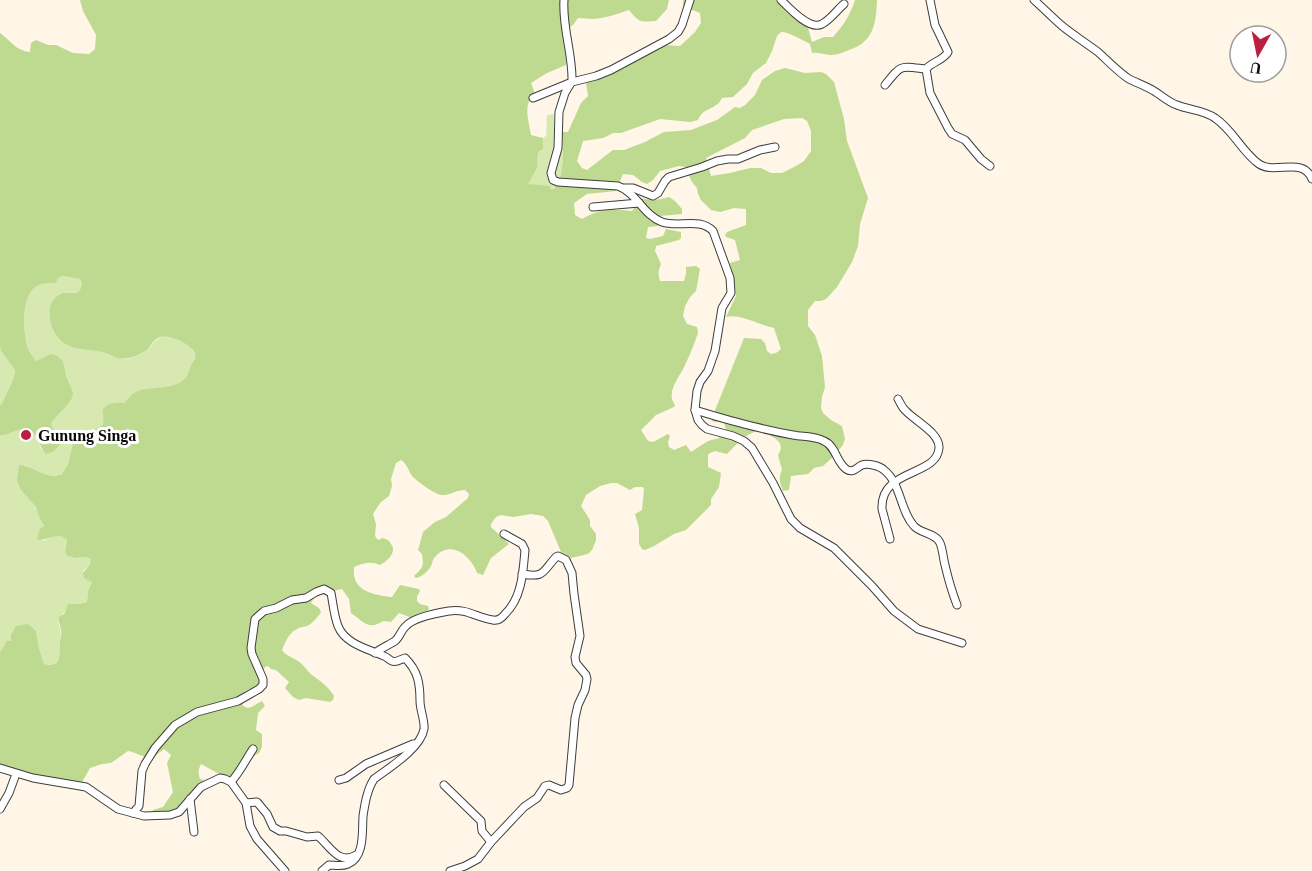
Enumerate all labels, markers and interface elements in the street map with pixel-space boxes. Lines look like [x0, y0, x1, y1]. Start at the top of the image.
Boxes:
north arrow [1228, 24, 1288, 84]
text: U [1248, 59, 1263, 78]
place label: Gunung Singa [38, 427, 136, 445]
marker: Gunung Singa [19, 428, 33, 442]

